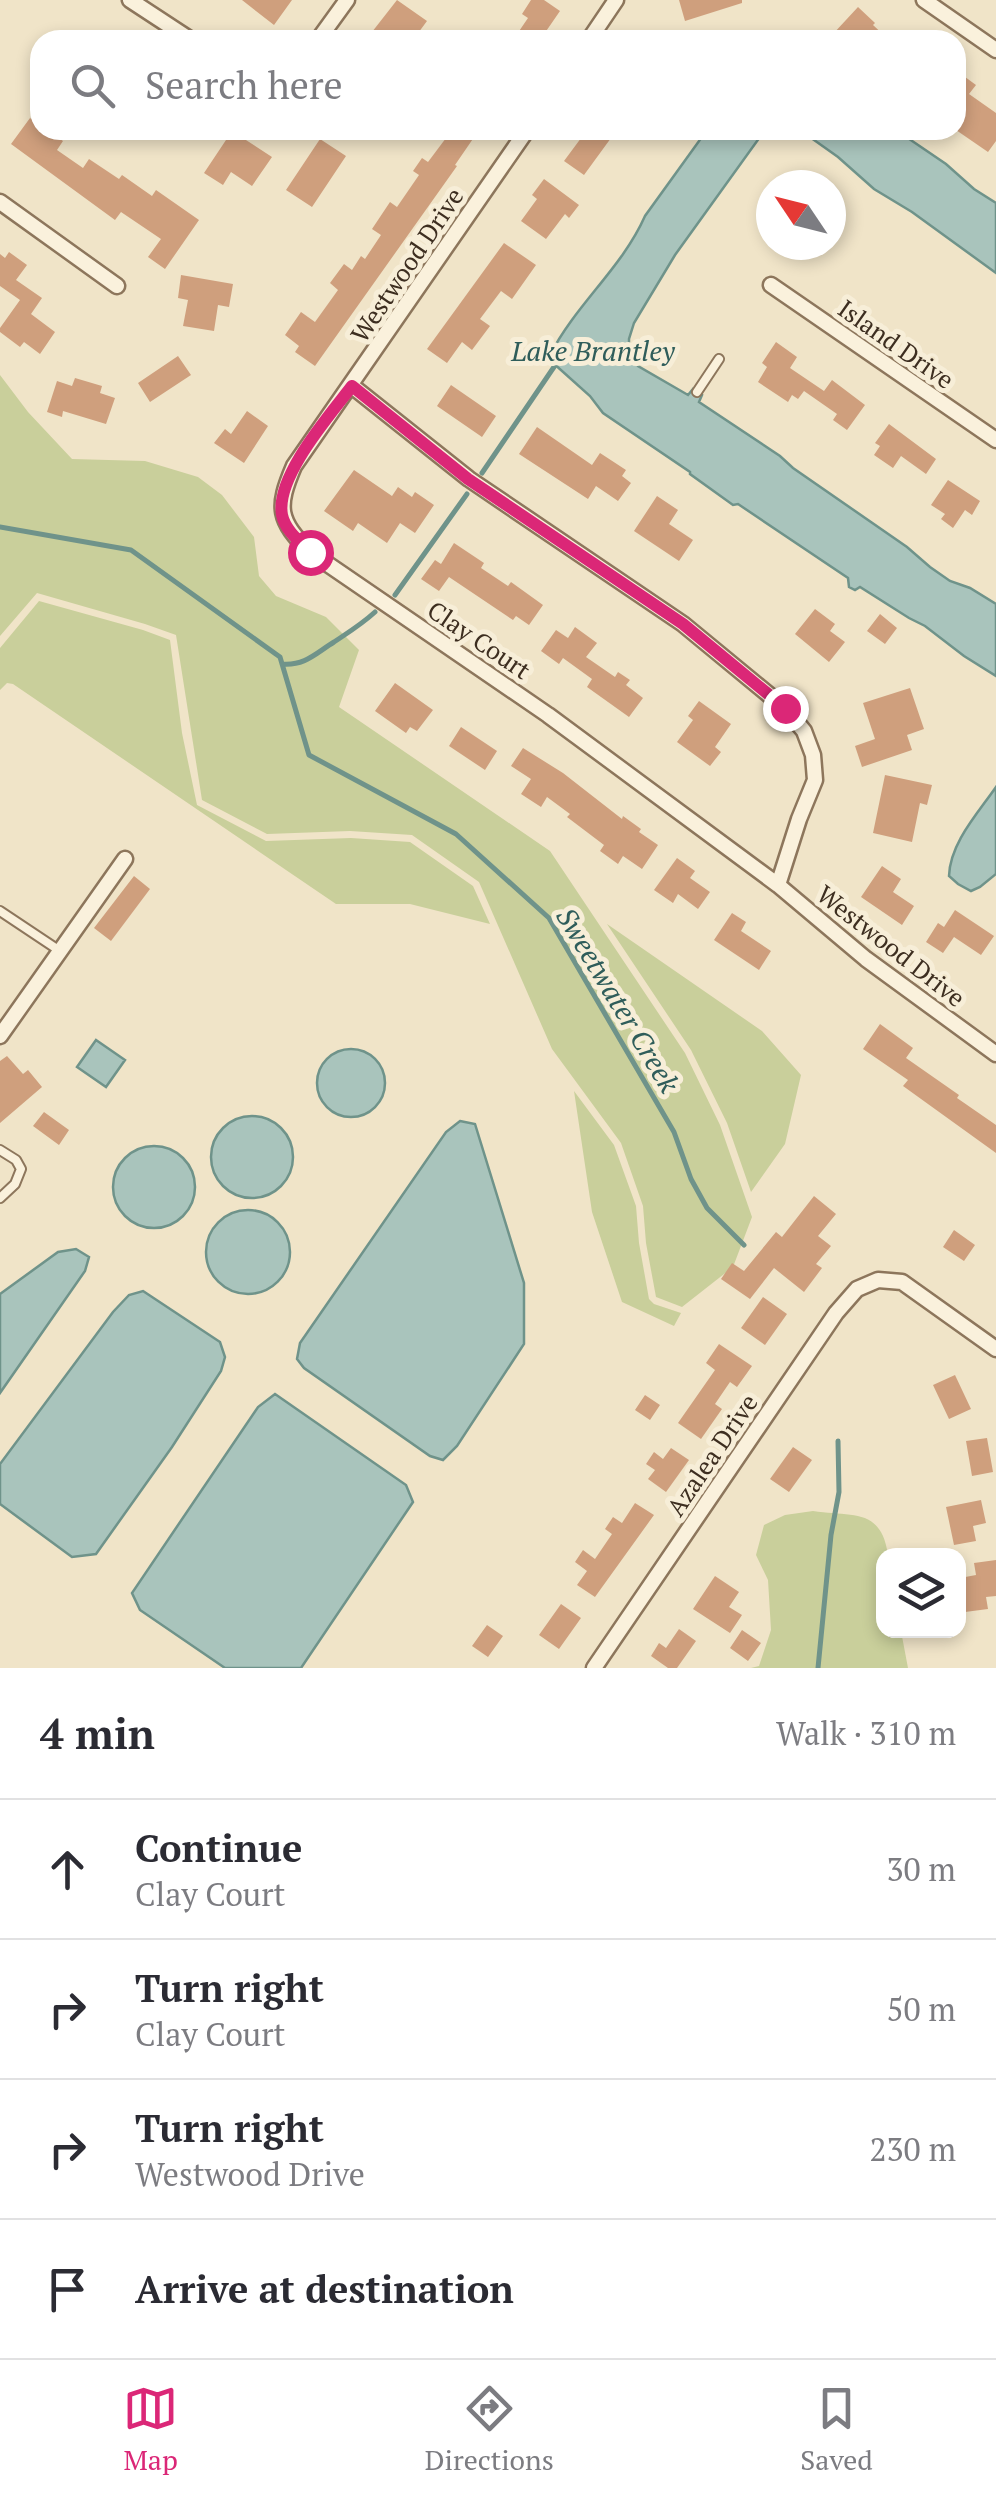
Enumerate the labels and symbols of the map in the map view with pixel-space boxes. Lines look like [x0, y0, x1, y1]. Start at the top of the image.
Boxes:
north arrow [756, 170, 846, 260]
street label: Westwood Drive [343, 181, 470, 348]
street label: Island Drive [832, 292, 961, 396]
water label: Lake Brantley [510, 332, 676, 369]
route start [288, 530, 334, 576]
street label: Clay Court [421, 593, 537, 686]
route end [763, 686, 809, 732]
street label: Westwood Drive [810, 877, 972, 1014]
water label: Sweetwater Creek [548, 900, 689, 1100]
street label: Azalea Drive [659, 1387, 764, 1522]

